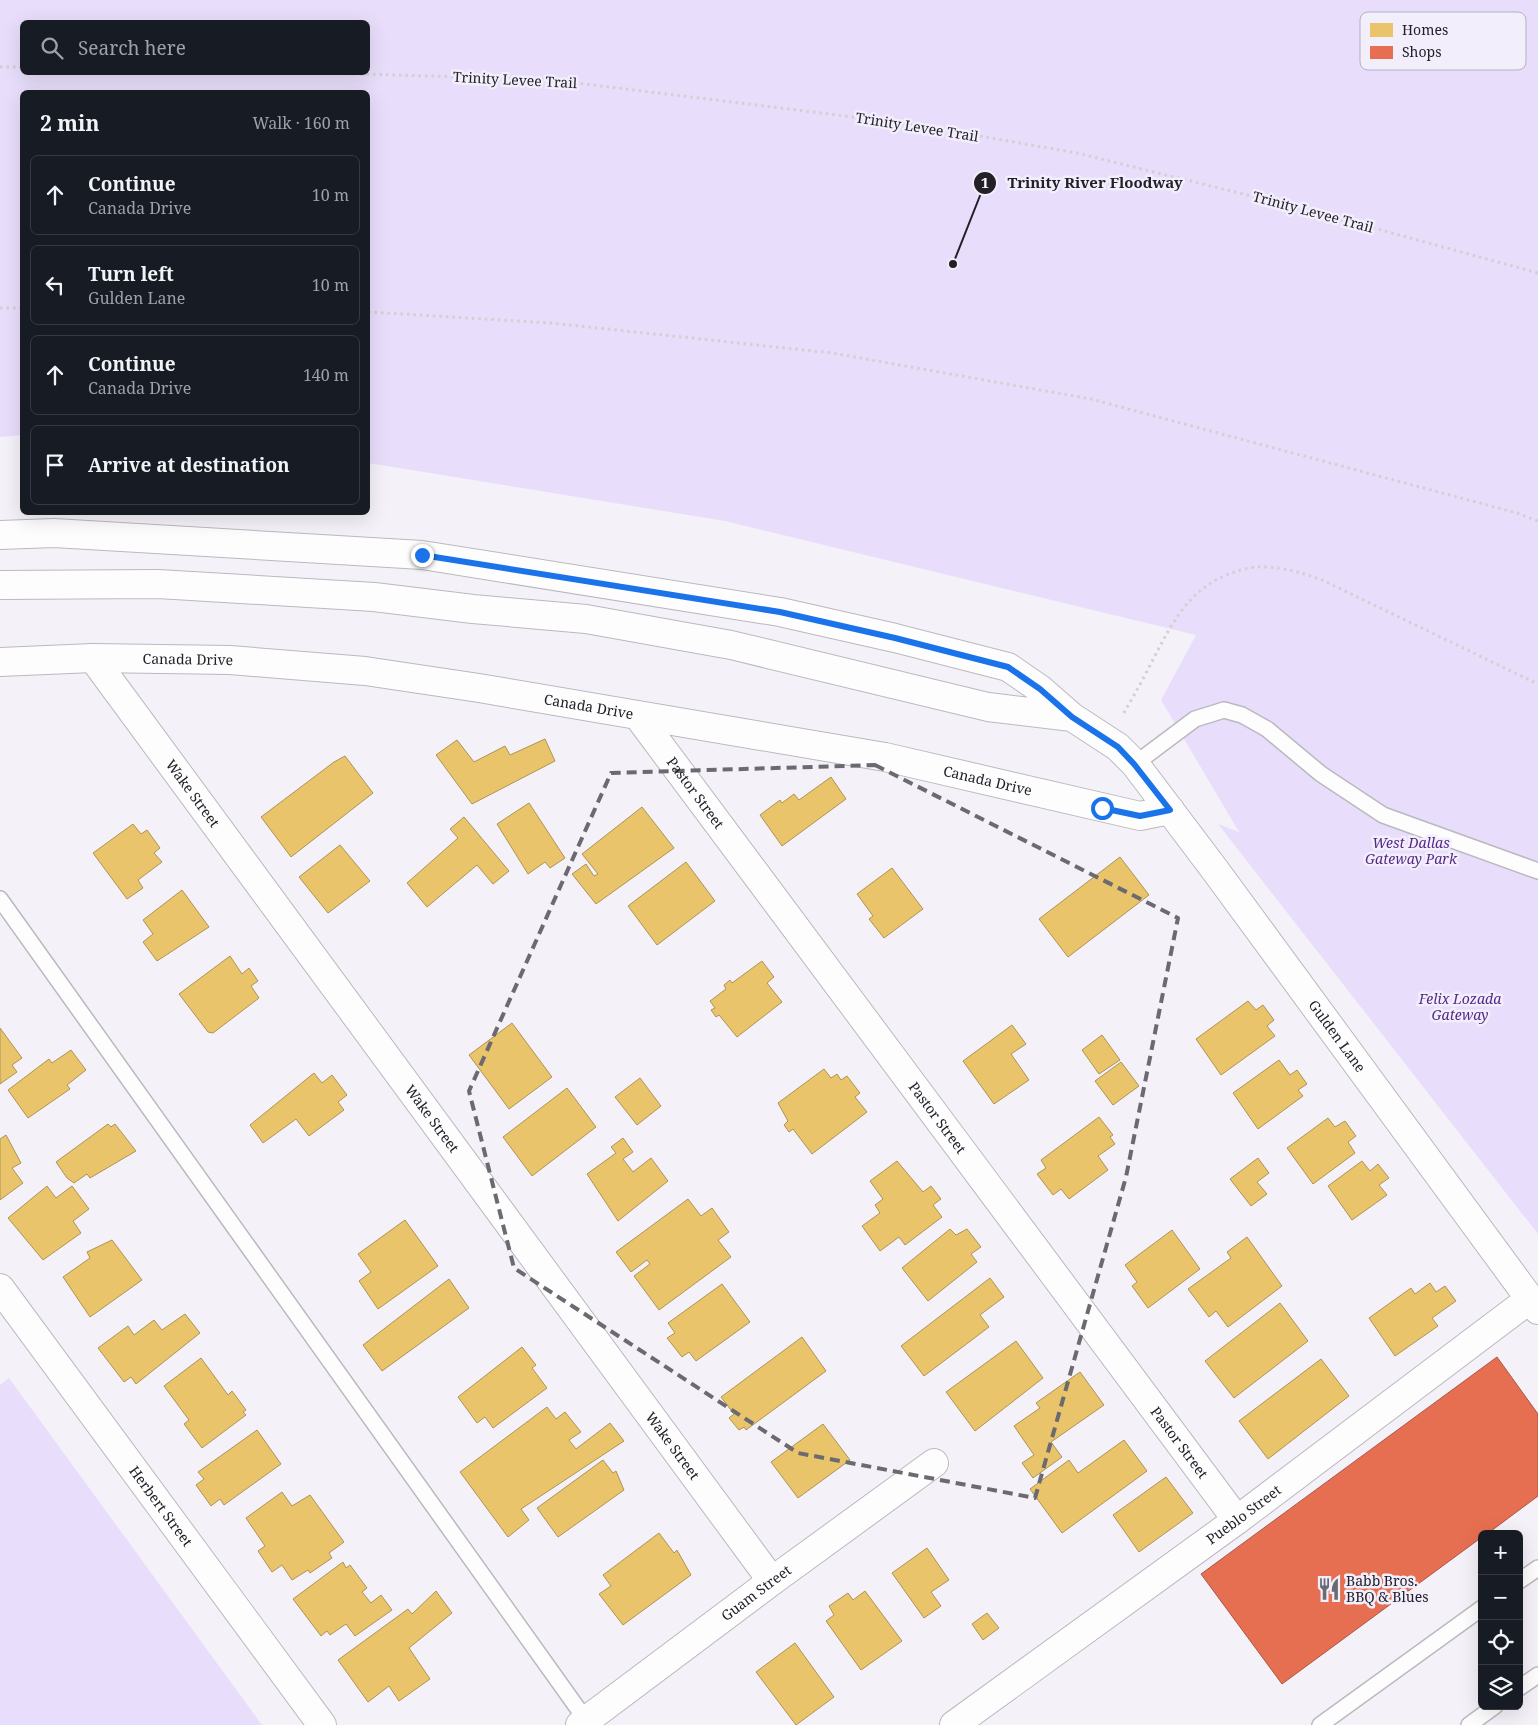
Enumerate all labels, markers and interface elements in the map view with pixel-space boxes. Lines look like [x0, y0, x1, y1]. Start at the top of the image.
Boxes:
legend [1360, 12, 1526, 70]
search box [20, 20, 370, 75]
text: Homes [1402, 20, 1448, 39]
icon: search [38, 34, 66, 62]
text: Search here [78, 35, 186, 61]
text: Shops [1402, 42, 1442, 61]
street label: Trinity Levee Trail [453, 67, 578, 92]
street label: Trinity Levee Trail [854, 107, 981, 146]
text: 2 min [40, 109, 99, 137]
text: Walk · 160 m [253, 112, 350, 134]
callout: Trinity River Floodway [972, 168, 1192, 198]
text: Continue [88, 171, 176, 197]
text: 1 [981, 172, 989, 192]
text: Trinity River Floodway [1007, 172, 1183, 192]
icon: ahead [41, 181, 69, 209]
text: 10 m [312, 184, 349, 206]
street label: Trinity Levee Trail [1251, 186, 1376, 237]
text: Canada Drive [88, 197, 191, 219]
text: Turn left [88, 261, 174, 287]
icon: left [41, 271, 69, 299]
text: 10 m [312, 274, 349, 296]
text: Gulden Lane [88, 287, 185, 309]
text: Continue [88, 351, 176, 377]
icon: ahead [41, 361, 69, 389]
text: 140 m [303, 364, 349, 386]
text: Canada Drive [88, 377, 191, 399]
icon: arrive [41, 451, 69, 479]
text: Arrive at destination [88, 452, 290, 478]
route end [411, 544, 434, 567]
street label: Canada Drive [143, 649, 233, 669]
street label: Canada Drive [543, 689, 635, 723]
street label: Pastor Street [663, 753, 729, 833]
street label: Wake Street [162, 755, 224, 831]
street label: Canada Drive [942, 761, 1034, 800]
route start [1091, 797, 1114, 820]
park label: West Dallas Gateway Park [1365, 833, 1458, 868]
park label: Felix Lozada Gateway [1418, 989, 1502, 1024]
street label: Gulden Lane [1305, 996, 1370, 1076]
street label: Pastor Street [905, 1078, 971, 1157]
street label: Wake Street [401, 1081, 464, 1156]
street label: Pastor Street [1147, 1402, 1213, 1482]
street label: Wake Street [642, 1408, 704, 1483]
street label: Herbert Street [125, 1462, 197, 1550]
street label: Pueblo Street [1202, 1480, 1285, 1548]
map controls [1478, 1530, 1523, 1710]
button: + [1478, 1530, 1523, 1575]
street label: Guam Street [717, 1560, 795, 1625]
place label: Babb Bros. BBQ & Blues [1346, 1571, 1429, 1606]
button: − [1478, 1575, 1523, 1620]
restaurant icon: Babb Bros. BBQ & Blues [1316, 1576, 1342, 1602]
button: locate [1478, 1620, 1523, 1665]
button: layers [1478, 1665, 1523, 1710]

